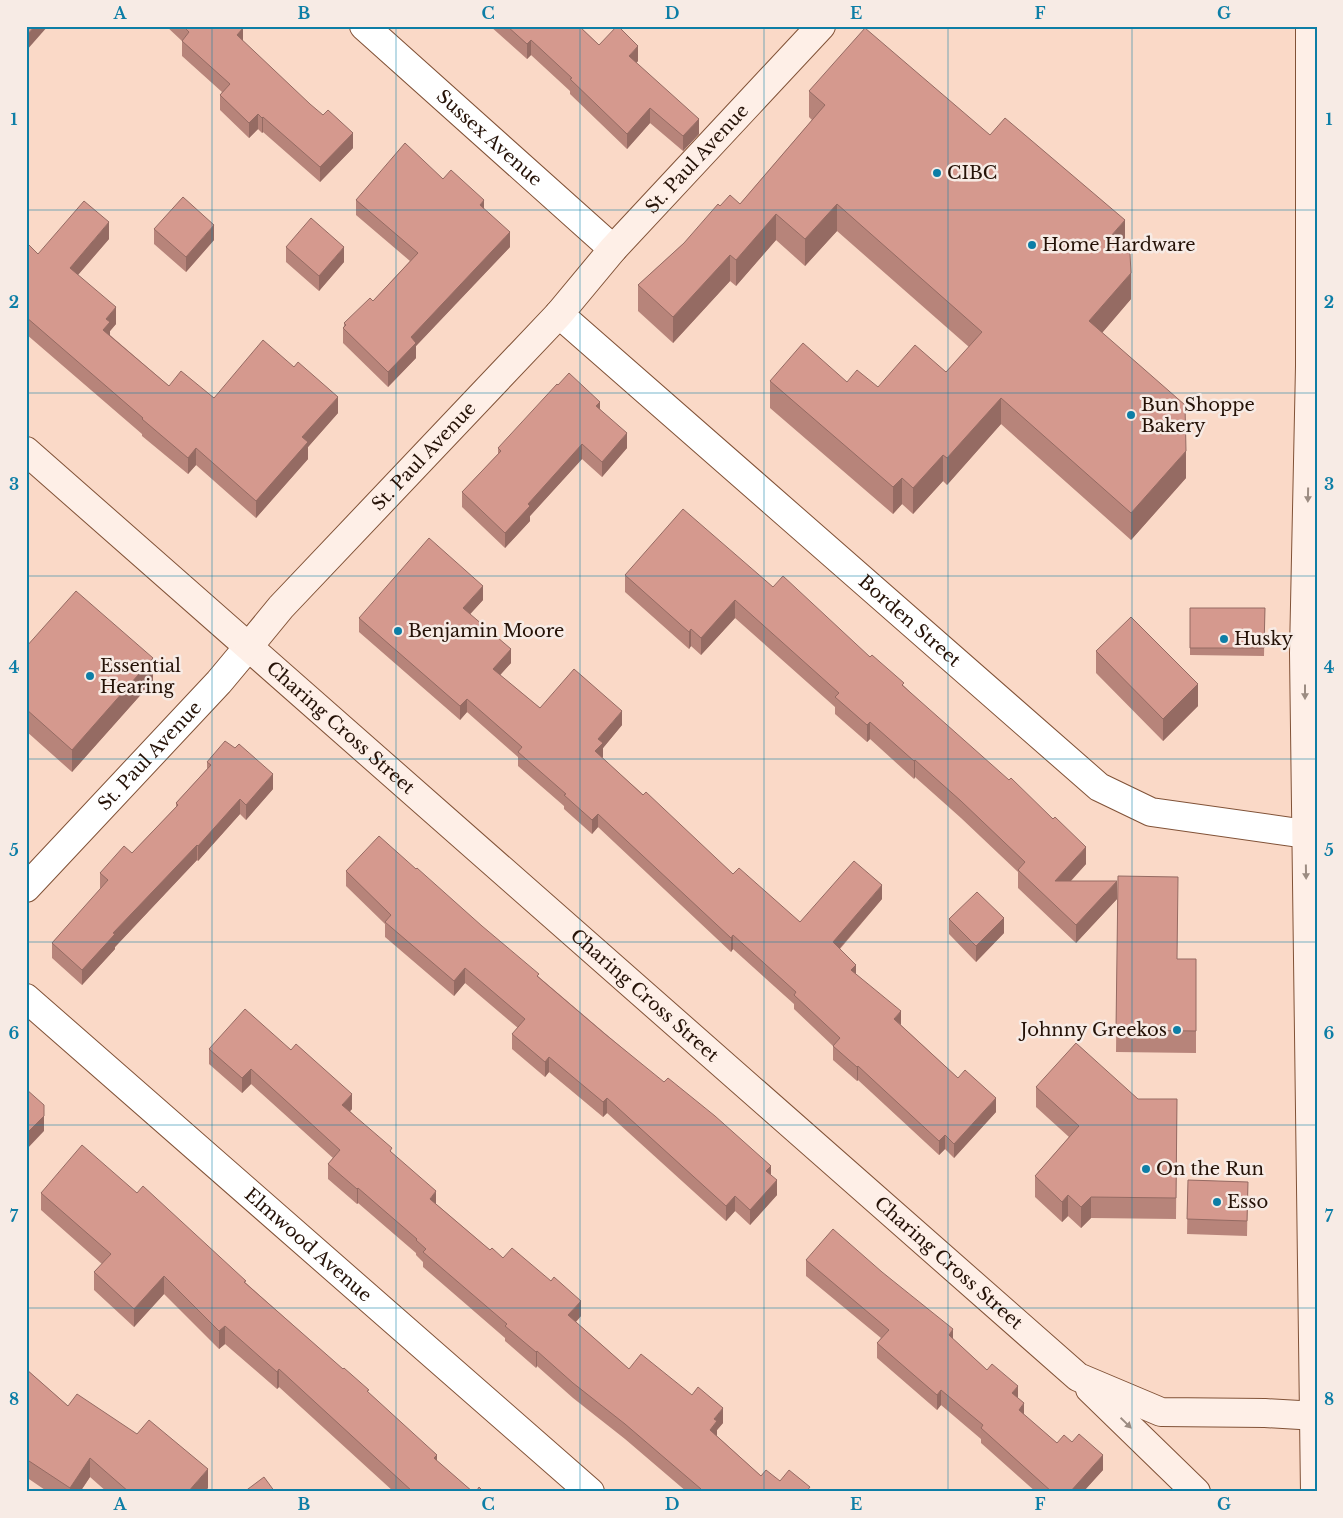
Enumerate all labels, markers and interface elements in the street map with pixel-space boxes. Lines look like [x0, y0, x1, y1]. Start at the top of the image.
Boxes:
text: A [113, 3, 128, 23]
text: B [298, 3, 311, 23]
text: C [481, 3, 495, 23]
text: D [665, 3, 679, 23]
text: E [850, 3, 862, 23]
text: F [1034, 3, 1046, 23]
text: G [1217, 3, 1231, 23]
street label: Sussex Avenue [432, 85, 546, 191]
street label: St. Paul Avenue [641, 100, 753, 218]
text: 1 [11, 109, 18, 129]
text: 1 [1326, 109, 1333, 129]
place label: CIBC [947, 162, 997, 184]
marker: CIBC [931, 167, 943, 179]
place label: Home Hardware [1042, 234, 1196, 256]
marker: Home Hardware [1026, 239, 1038, 251]
text: 2 [9, 292, 19, 312]
text: 2 [1324, 292, 1334, 312]
place label: Bun Shoppe Bakery [1141, 394, 1255, 437]
street label: St. Paul Avenue [367, 398, 481, 515]
marker: Bun Shoppe Bakery [1125, 409, 1137, 421]
text: 3 [9, 474, 19, 494]
text: 3 [1324, 474, 1334, 494]
one-way arrow [1303, 487, 1311, 503]
street label: Borden Street [854, 571, 965, 672]
place label: Benjamin Moore [408, 620, 564, 642]
marker: Benjamin Moore [392, 625, 404, 637]
place label: Husky [1234, 628, 1294, 650]
marker: Husky [1218, 633, 1230, 645]
place label: Essential Hearing [100, 655, 181, 698]
text: 4 [9, 657, 19, 677]
street label: Charing Cross Street [262, 657, 419, 799]
text: 4 [1324, 657, 1334, 677]
marker: Essential Hearing [84, 670, 96, 682]
one-way arrow [1301, 685, 1309, 701]
street label: St. Paul Avenue [93, 697, 206, 815]
text: 5 [9, 840, 19, 860]
text: 5 [1324, 840, 1334, 860]
one-way arrow [1302, 865, 1310, 881]
street label: Charing Cross Street [566, 924, 723, 1067]
place label: Johnny Greekos [1019, 1019, 1167, 1041]
text: 6 [9, 1023, 20, 1043]
text: 6 [1324, 1023, 1335, 1043]
marker: Johnny Greekos [1171, 1024, 1183, 1036]
place label: On the Run [1156, 1158, 1264, 1180]
marker: On the Run [1140, 1163, 1152, 1175]
street label: Elmwood Avenue [240, 1184, 376, 1307]
place label: Esso [1227, 1191, 1268, 1213]
street label: Charing Cross Street [870, 1192, 1027, 1334]
marker: Esso [1211, 1196, 1223, 1208]
text: 7 [10, 1206, 19, 1226]
text: 7 [1325, 1206, 1334, 1226]
text: 8 [9, 1389, 19, 1409]
text: 8 [1324, 1389, 1334, 1409]
one-way arrow [1119, 1417, 1131, 1429]
text: A [113, 1494, 128, 1514]
text: B [298, 1494, 311, 1514]
text: C [481, 1494, 495, 1514]
text: D [665, 1494, 679, 1514]
text: E [850, 1494, 862, 1514]
text: F [1034, 1494, 1046, 1514]
text: G [1217, 1494, 1231, 1514]

